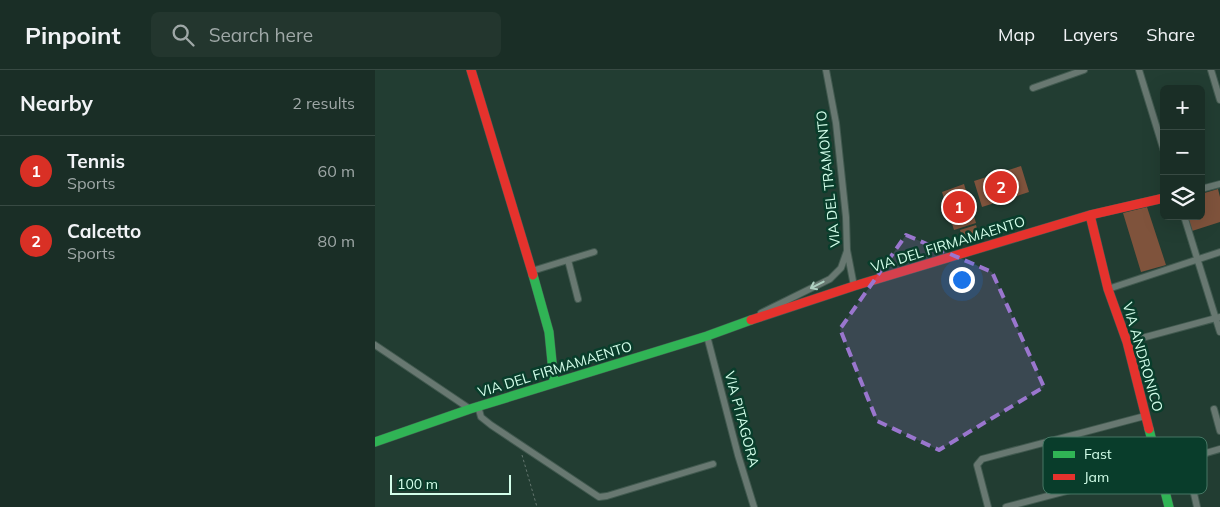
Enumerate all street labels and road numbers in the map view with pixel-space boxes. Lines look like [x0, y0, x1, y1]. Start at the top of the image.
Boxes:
street label: VIA DEL TRAMONTO [812, 110, 844, 248]
street label: VIA DEL FIRMAMAENTO [869, 212, 1027, 276]
street label: VIA ANDRONICO [1119, 300, 1167, 414]
street label: VIA DEL FIRMAMAENTO [476, 337, 634, 401]
street label: VIA PITAGORA [721, 369, 764, 470]

